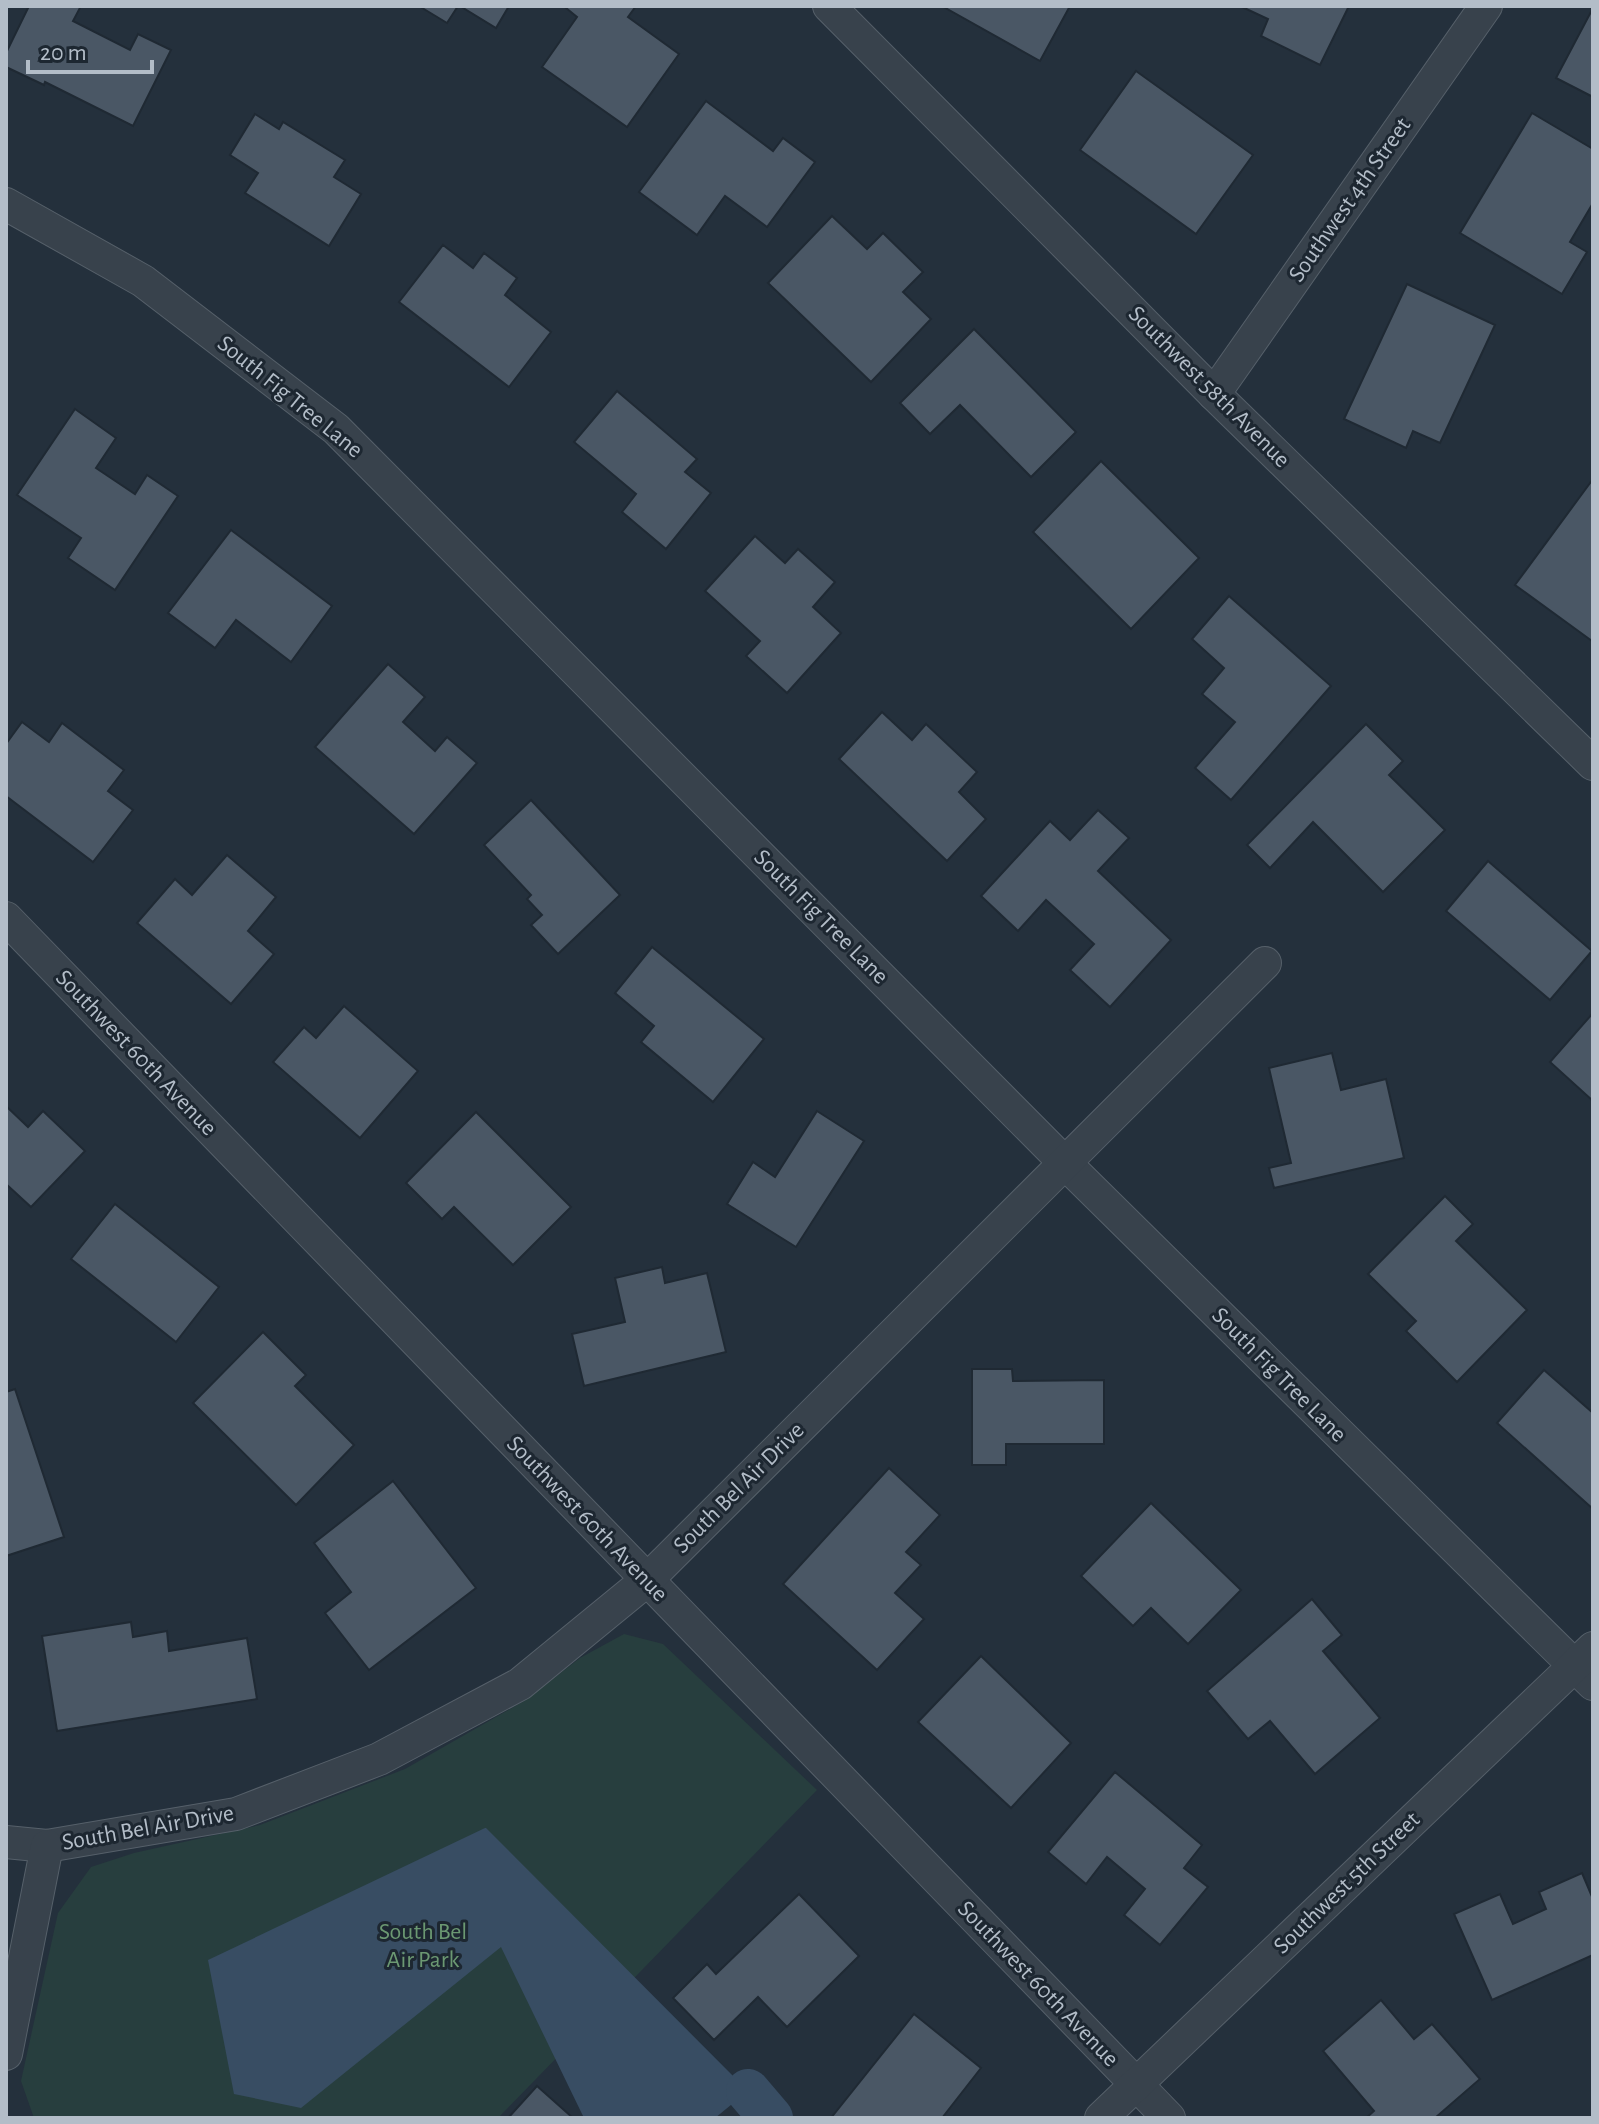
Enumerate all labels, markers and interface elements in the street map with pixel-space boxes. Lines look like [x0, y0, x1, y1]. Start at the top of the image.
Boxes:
scale bar [28, 24, 152, 74]
text: 20 m [40, 41, 87, 65]
street label: Southwest 4th Street [1285, 113, 1416, 286]
street label: Southwest 58th Avenue [1124, 302, 1294, 472]
street label: South Fig Tree Lane [213, 331, 367, 463]
street label: South Fig Tree Lane [749, 845, 893, 989]
street label: Southwest 60th Avenue [51, 966, 221, 1140]
street label: South Fig Tree Lane [1207, 1303, 1351, 1447]
street label: South Bel Air Drive [669, 1418, 809, 1558]
street label: Southwest 60th Avenue [502, 1432, 672, 1606]
street label: South Bel Air Drive [60, 1801, 236, 1855]
street label: Southwest 5th Street [1269, 1807, 1425, 1959]
street label: Southwest 60th Avenue [953, 1897, 1123, 2071]
park label: South Bel Air Park [379, 1920, 467, 1972]

